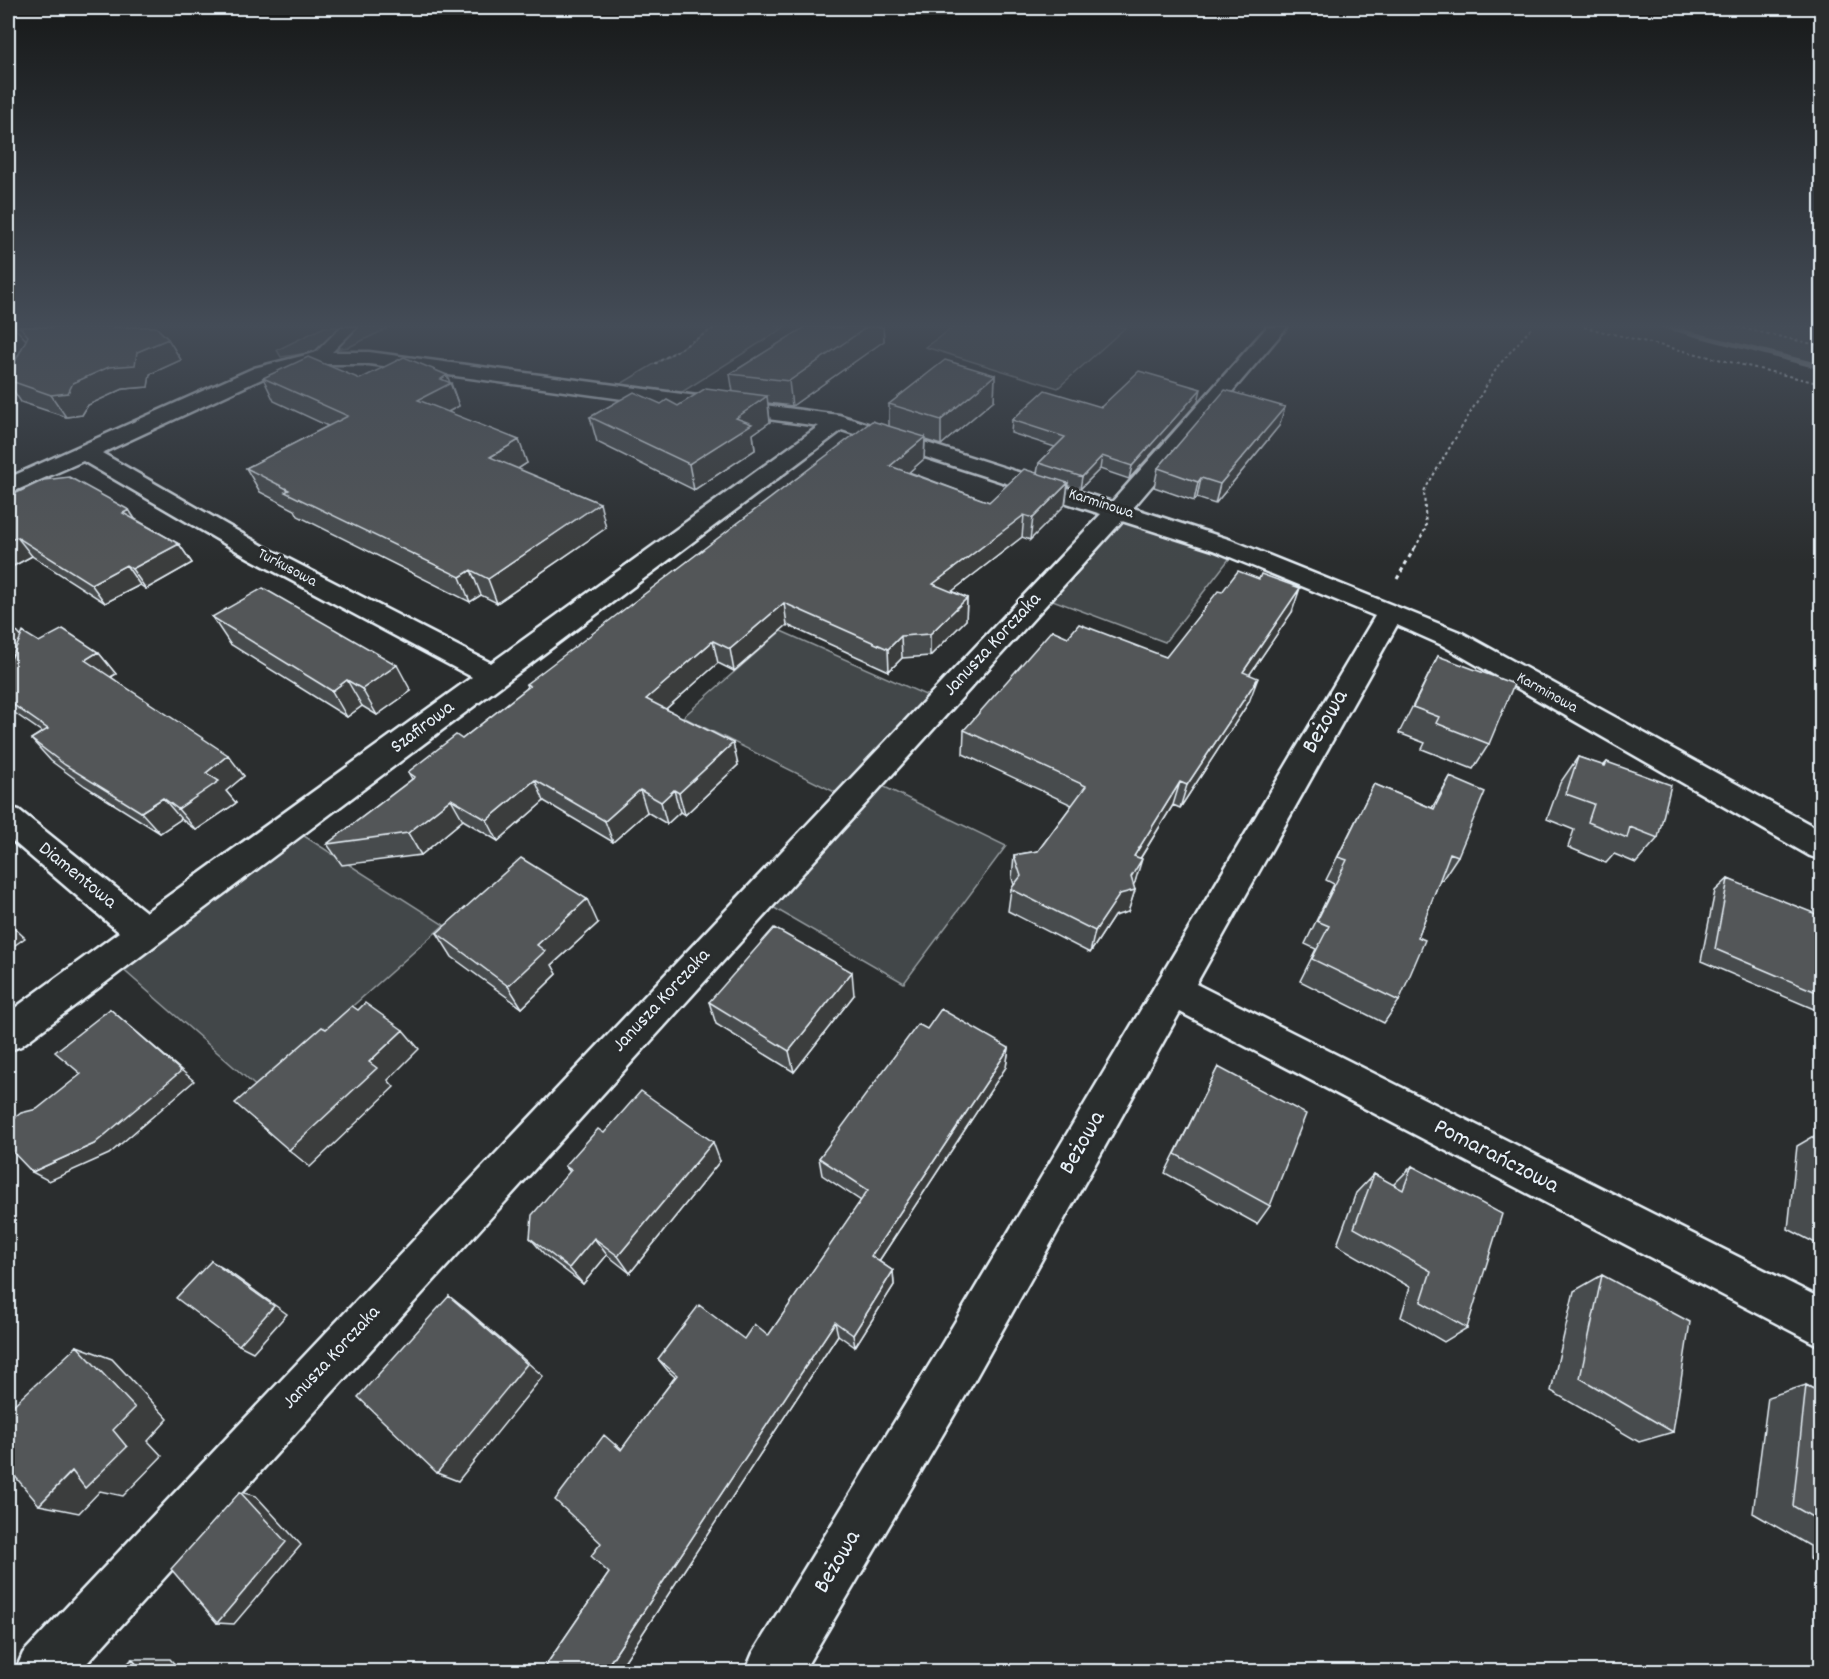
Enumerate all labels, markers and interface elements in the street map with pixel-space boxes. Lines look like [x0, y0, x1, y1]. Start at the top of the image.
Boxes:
street label: Karminowa [1066, 483, 1137, 525]
street label: Turkusowa [253, 543, 321, 593]
street label: Janusza Korczaka [938, 586, 1049, 703]
street label: Karminowa [1512, 667, 1582, 720]
street label: Beżowa [1294, 683, 1358, 760]
street label: Szafirowa [385, 694, 461, 761]
street label: Diamentowa [32, 836, 123, 917]
street label: Janusza Korczaka [607, 942, 718, 1059]
street label: Beżowa [1051, 1104, 1115, 1181]
street label: Pomarańczowa [1427, 1111, 1565, 1204]
street label: Janusza Korczaka [277, 1299, 388, 1416]
street label: Beżowa [806, 1523, 871, 1600]

